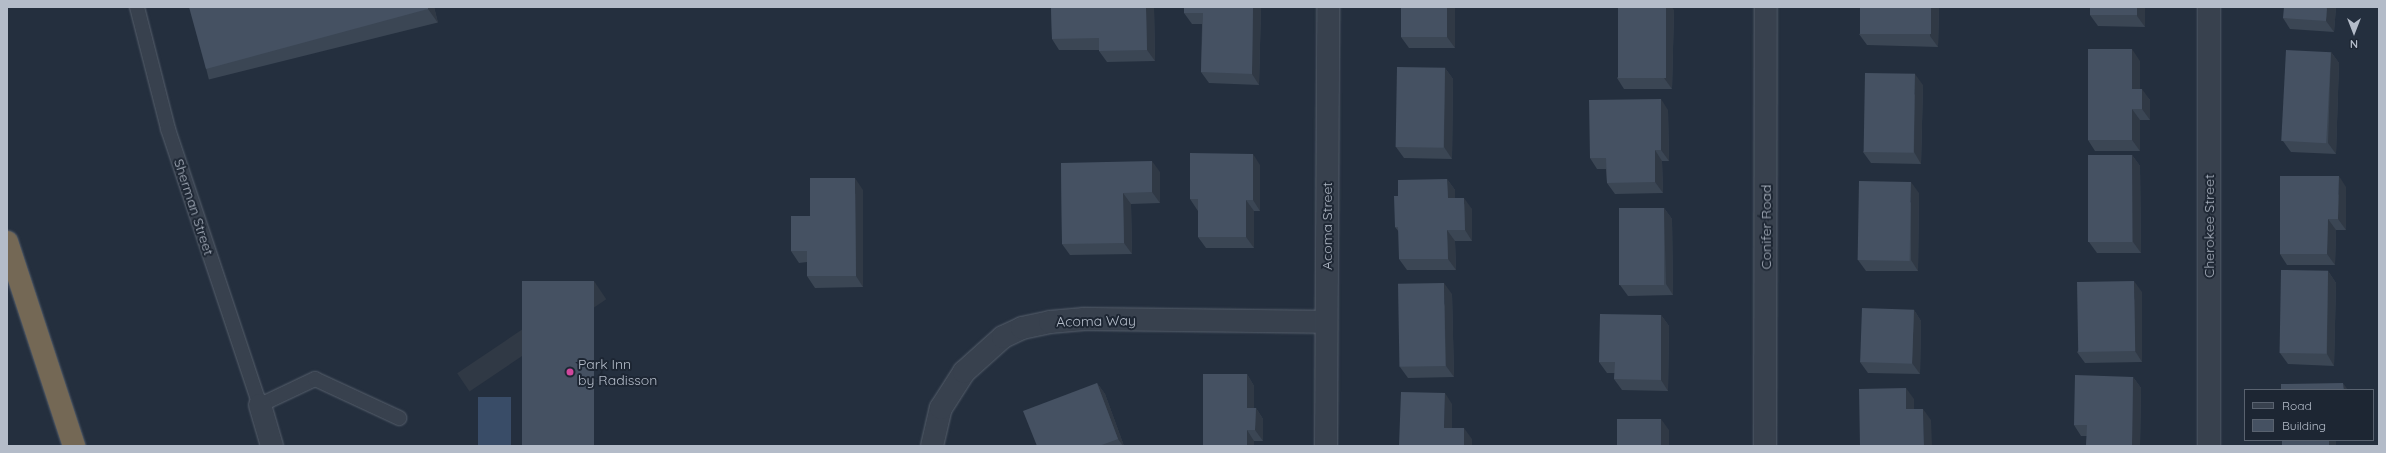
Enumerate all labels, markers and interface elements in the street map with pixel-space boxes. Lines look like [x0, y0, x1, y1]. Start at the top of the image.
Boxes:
north arrow [2334, 12, 2374, 52]
text: N [2350, 37, 2358, 51]
street label: Sherman Street [170, 157, 218, 257]
street label: Cherokee Street [2201, 174, 2217, 278]
street label: Acoma Street [1319, 182, 1335, 270]
street label: Conifer Road [1758, 184, 1774, 270]
street label: Acoma Way [1056, 312, 1136, 330]
place label: Park Inn by Radisson [578, 356, 657, 388]
marker: Park Inn by Radisson [565, 367, 575, 377]
legend [2244, 389, 2374, 441]
text: Road [2282, 398, 2312, 413]
text: Building [2282, 418, 2326, 433]

